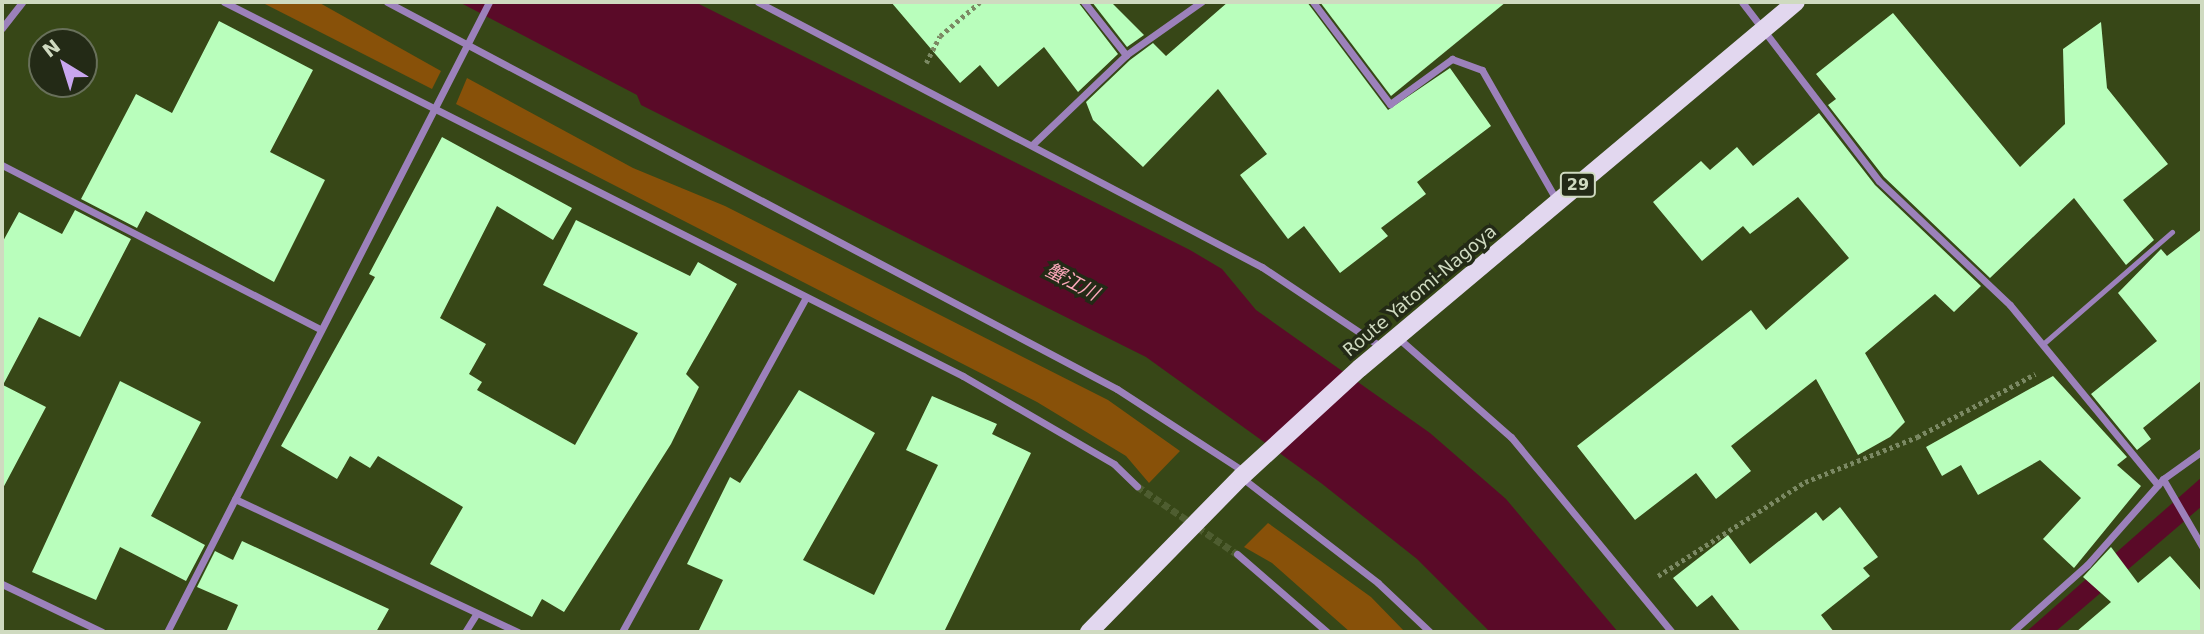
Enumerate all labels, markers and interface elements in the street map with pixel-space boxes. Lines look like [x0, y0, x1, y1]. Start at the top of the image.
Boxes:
north arrow [28, 28, 98, 98]
text: N [38, 34, 64, 62]
road number: 29 [1559, 172, 1597, 197]
street label: Route Yatomi-Nagoya [1339, 221, 1501, 361]
water label: 蟹江川 [1041, 259, 1103, 305]

